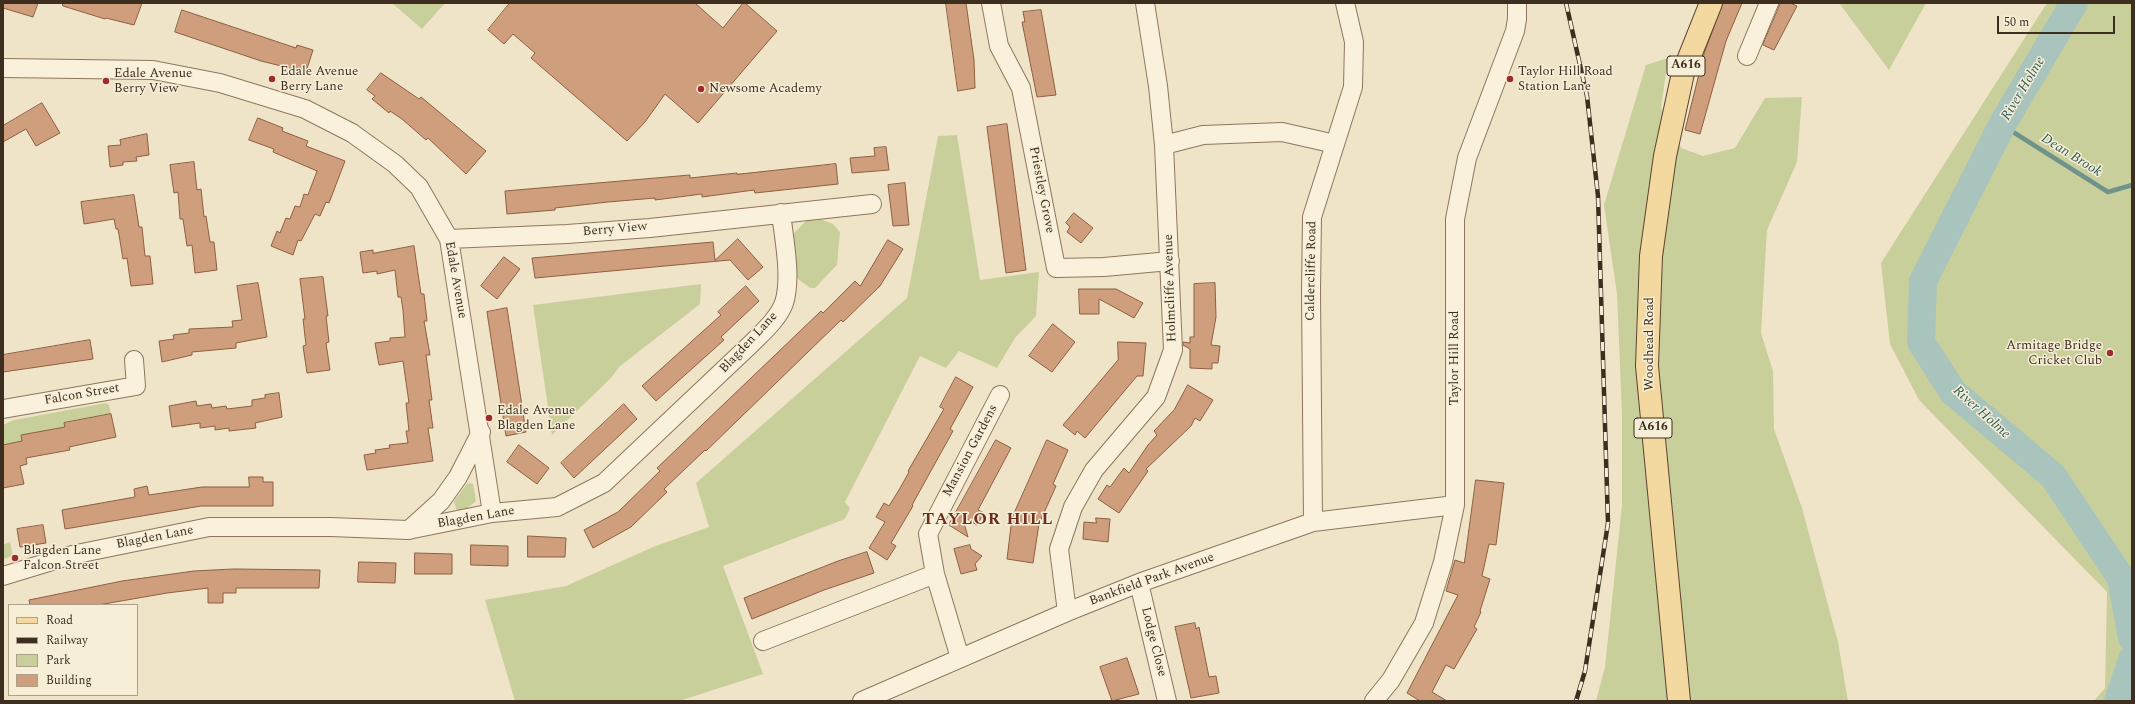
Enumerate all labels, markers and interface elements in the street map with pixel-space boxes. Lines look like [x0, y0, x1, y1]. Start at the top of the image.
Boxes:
scale bar [1999, 8, 2117, 34]
text: 50 m [2004, 13, 2029, 32]
water label: River Holme [1998, 54, 2050, 124]
road number: A616 [1667, 56, 1705, 76]
place label: Edale Avenue Berry Lane [280, 64, 358, 95]
place label: Taylor Hill Road Station Lane [1518, 64, 1613, 95]
place label: Edale Avenue Berry View [114, 66, 192, 97]
marker: Edale Avenue Berry Lane [267, 74, 277, 84]
marker: Taylor Hill Road Station Lane [1505, 74, 1515, 84]
marker: Edale Avenue Berry View [101, 76, 111, 86]
place label: Newsome Academy [709, 81, 822, 97]
marker: Newsome Academy [696, 84, 706, 94]
water label: Dean Brook [2038, 131, 2104, 181]
street label: Priestley Grove [1025, 145, 1057, 235]
street label: Berry View [582, 219, 648, 241]
street label: Caldercliffe Road [1303, 221, 1321, 321]
street label: Holmcliffe Avenue [1161, 234, 1181, 342]
street label: Edale Avenue [441, 240, 469, 320]
street label: Woodhead Road [1642, 297, 1658, 391]
street label: Blagden Lane [717, 309, 781, 377]
street label: Taylor Hill Road [1447, 311, 1463, 405]
place label: Armitage Bridge Cricket Club [2006, 338, 2102, 369]
marker: Armitage Bridge Cricket Club [2105, 348, 2115, 358]
street label: Falcon Street [43, 381, 121, 409]
water label: River Holme [1949, 383, 2013, 443]
street label: Mansion Gardens [940, 402, 1002, 500]
place label: Edale Avenue Blagden Lane [497, 403, 575, 434]
marker: Edale Avenue Blagden Lane [484, 413, 494, 423]
road number: A616 [1634, 418, 1672, 438]
street label: Blagden Lane [436, 504, 516, 532]
district label: TAYLOR HILL [922, 511, 1054, 531]
street label: Blagden Lane [115, 523, 195, 553]
place label: Blagden Lane Falcon Street [23, 543, 101, 574]
street label: Bankfield Park Avenue [1087, 550, 1217, 610]
marker: Blagden Lane Falcon Street [10, 553, 20, 563]
legend [8, 604, 138, 696]
street label: Lodge Close [1137, 606, 1169, 678]
text: Road [46, 611, 73, 630]
text: Railway [46, 631, 88, 650]
text: Park [46, 651, 71, 670]
text: Building [46, 671, 92, 690]

